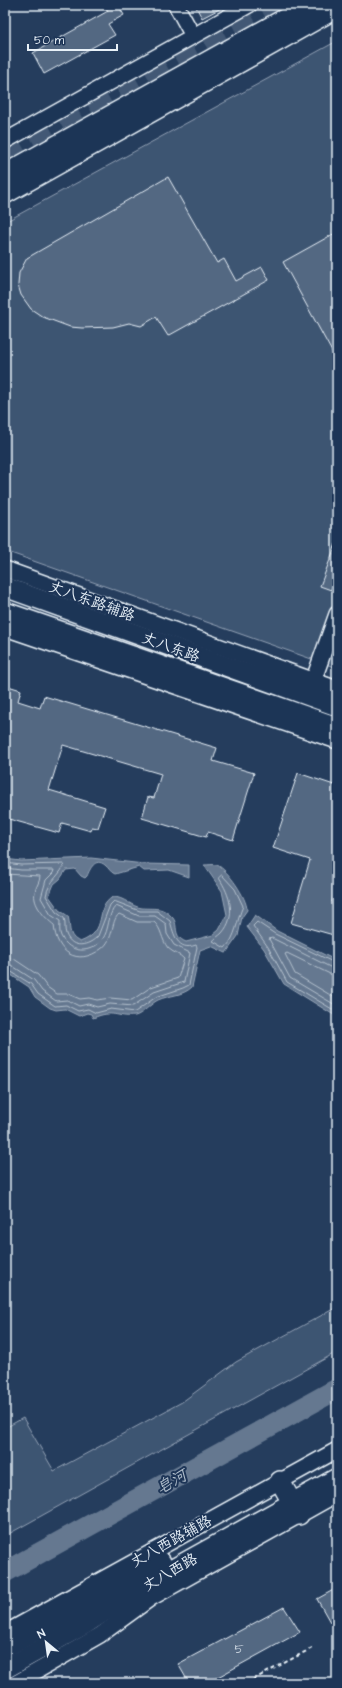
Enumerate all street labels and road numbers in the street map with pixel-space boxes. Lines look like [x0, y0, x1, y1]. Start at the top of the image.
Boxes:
street label: 丈八东路辅路 [46, 576, 138, 627]
street label: 丈八东路 [139, 627, 203, 668]
street label: 丈八西路辅路 [127, 1511, 215, 1571]
street label: 丈八西路 [140, 1549, 200, 1595]

